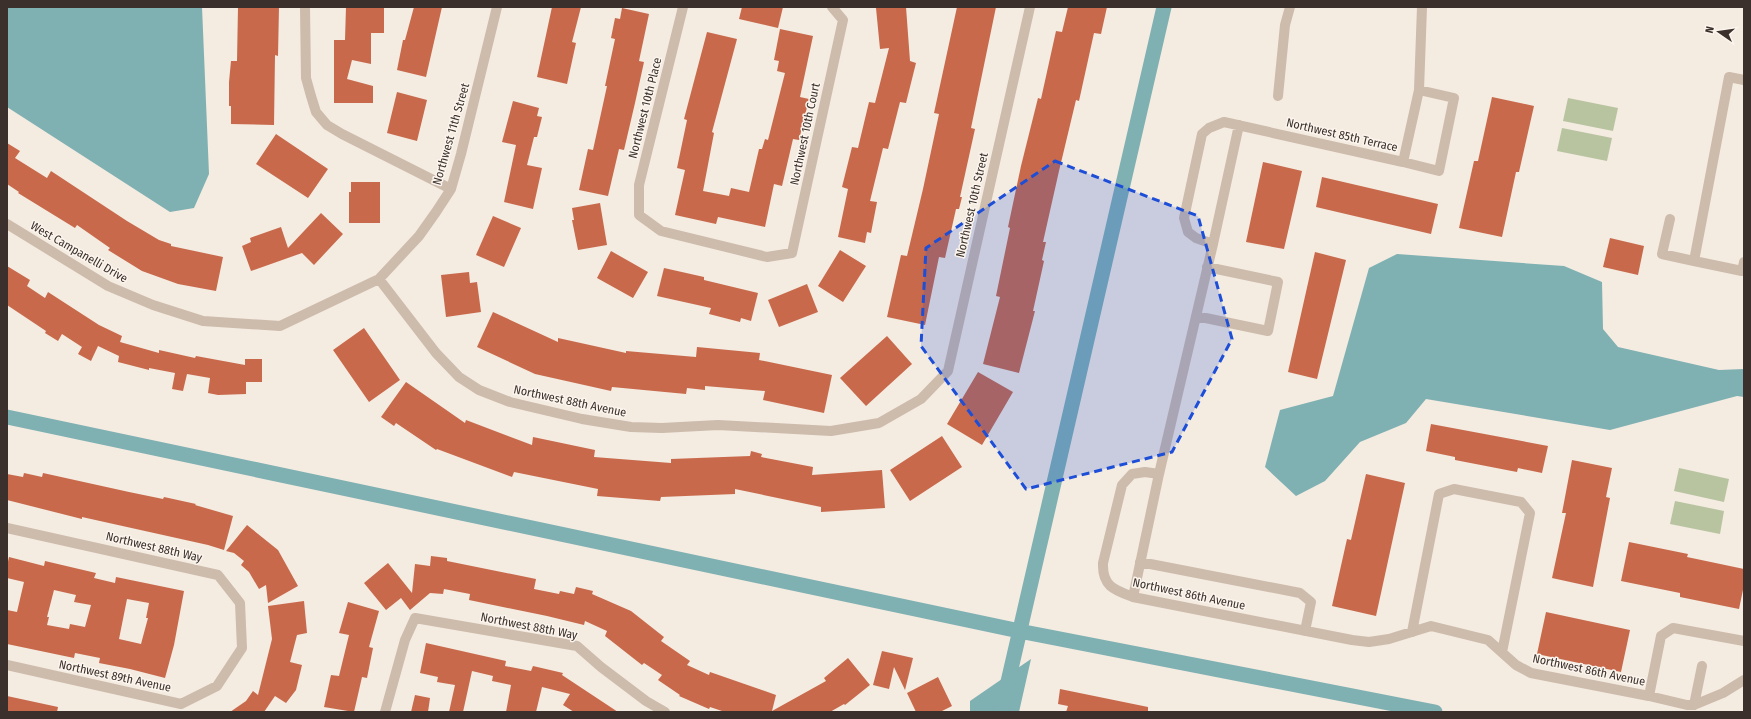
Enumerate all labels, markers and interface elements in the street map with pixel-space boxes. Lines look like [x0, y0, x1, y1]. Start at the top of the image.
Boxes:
north arrow [1699, 12, 1739, 52]
text: N [1703, 25, 1717, 35]
street label: Northwest 10th Place [626, 56, 664, 160]
street label: Northwest 11th Street [430, 81, 472, 187]
street label: Northwest 10th Court [787, 81, 823, 186]
street label: Northwest 85th Terrace [1285, 115, 1399, 155]
street label: Northwest 10th Street [953, 151, 991, 259]
street label: West Campanelli Drive [28, 219, 130, 286]
street label: Northwest 88th Avenue [512, 382, 628, 420]
street label: Northwest 88th Way [104, 529, 204, 565]
street label: Northwest 86th Avenue [1131, 575, 1247, 613]
street label: Northwest 88th Way [479, 610, 579, 642]
street label: Northwest 86th Avenue [1531, 651, 1647, 689]
street label: Northwest 89th Avenue [58, 657, 173, 695]

